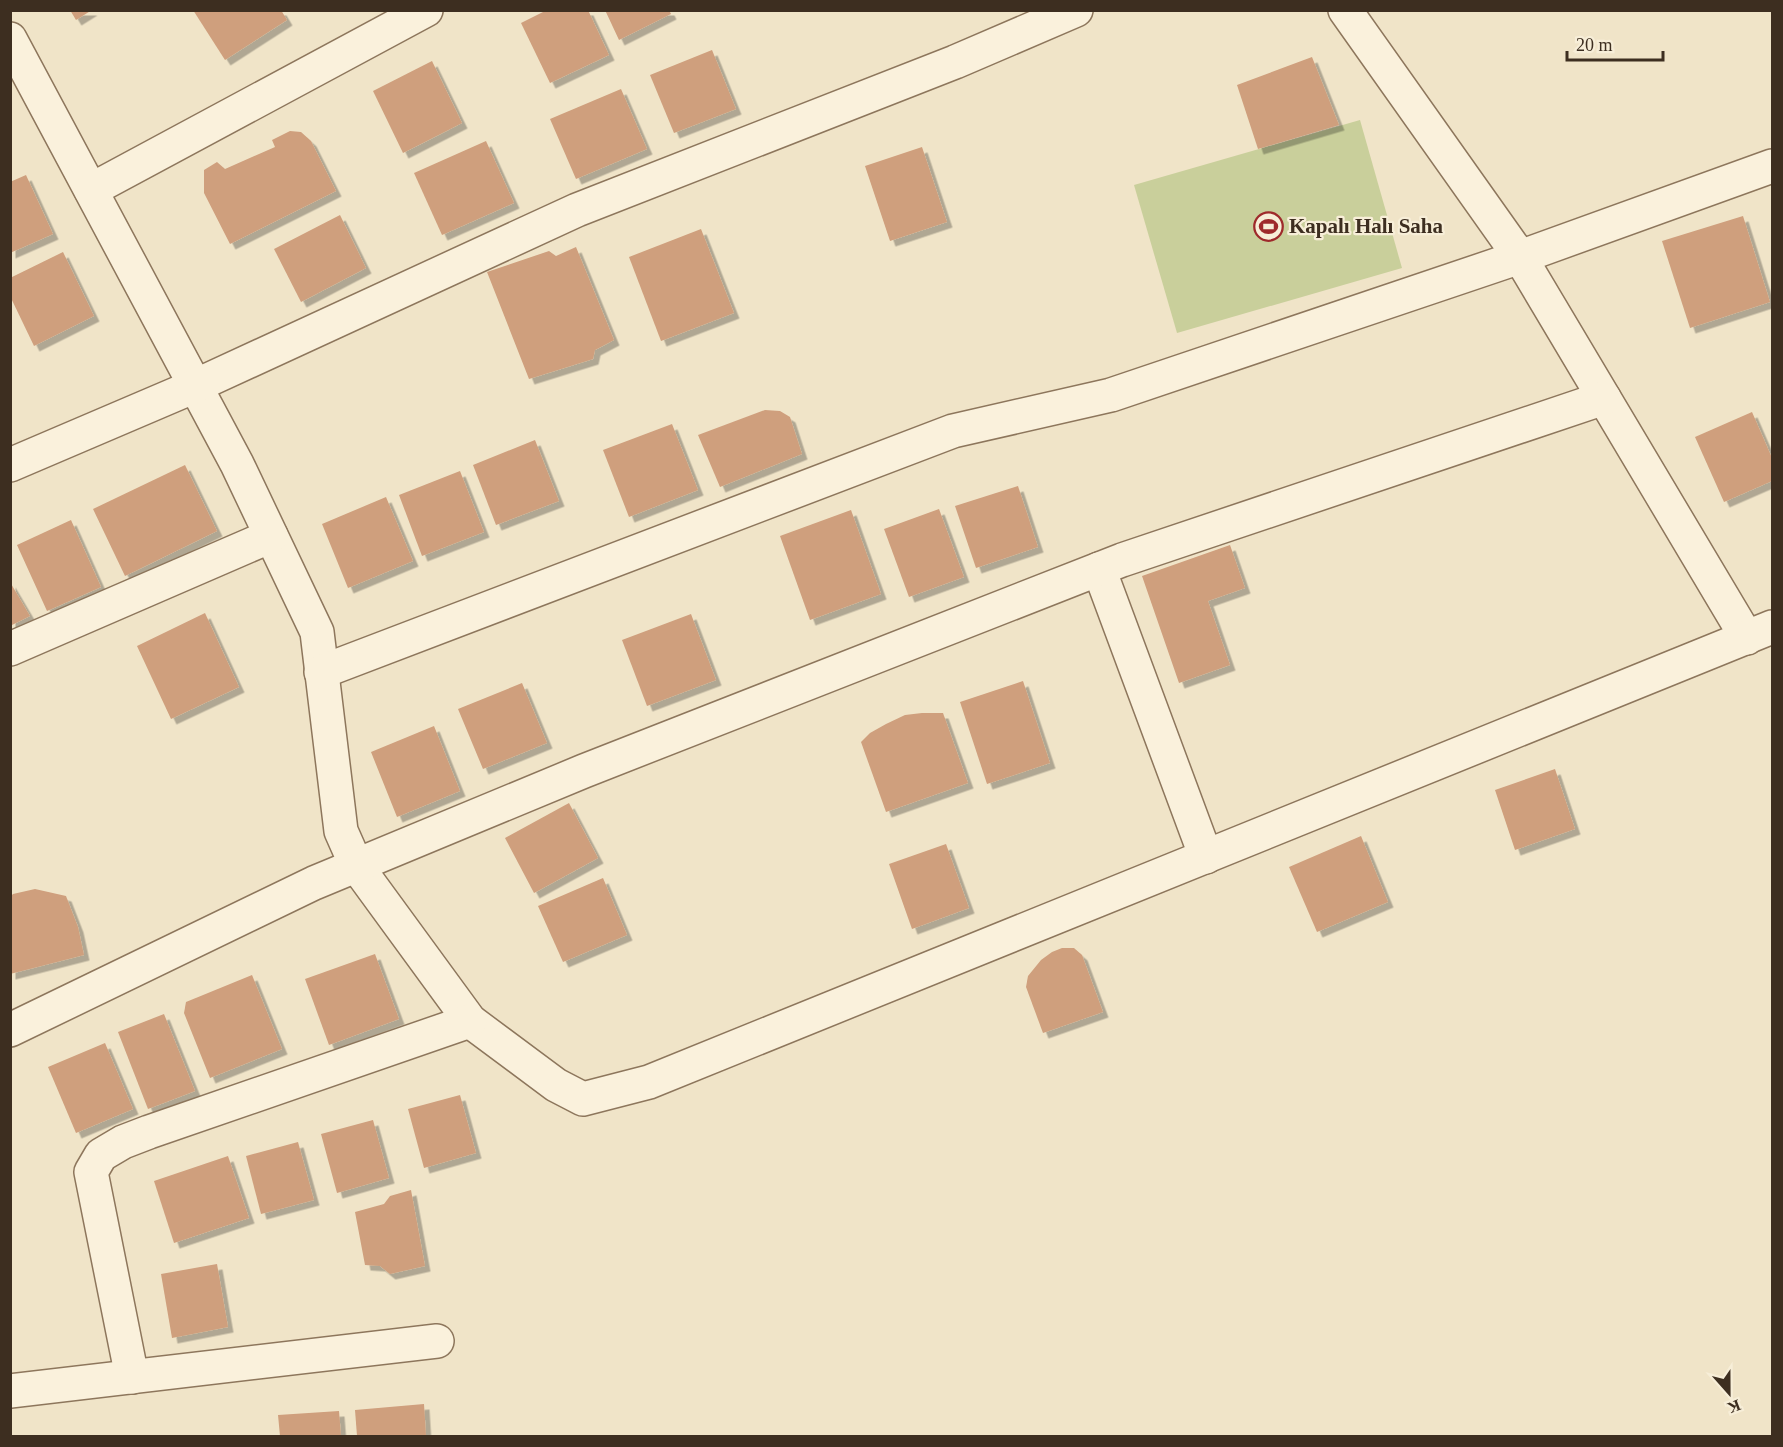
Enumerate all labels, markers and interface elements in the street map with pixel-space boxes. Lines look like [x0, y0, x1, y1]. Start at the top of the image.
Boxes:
scale bar [1567, 24, 1663, 62]
text: 20 m [1576, 35, 1613, 55]
sports icon: Kapalı Halı Saha [1252, 210, 1284, 242]
place label: Kapalı Halı Saha [1289, 214, 1444, 238]
north arrow [1699, 1363, 1759, 1423]
text: K [1725, 1396, 1743, 1417]

